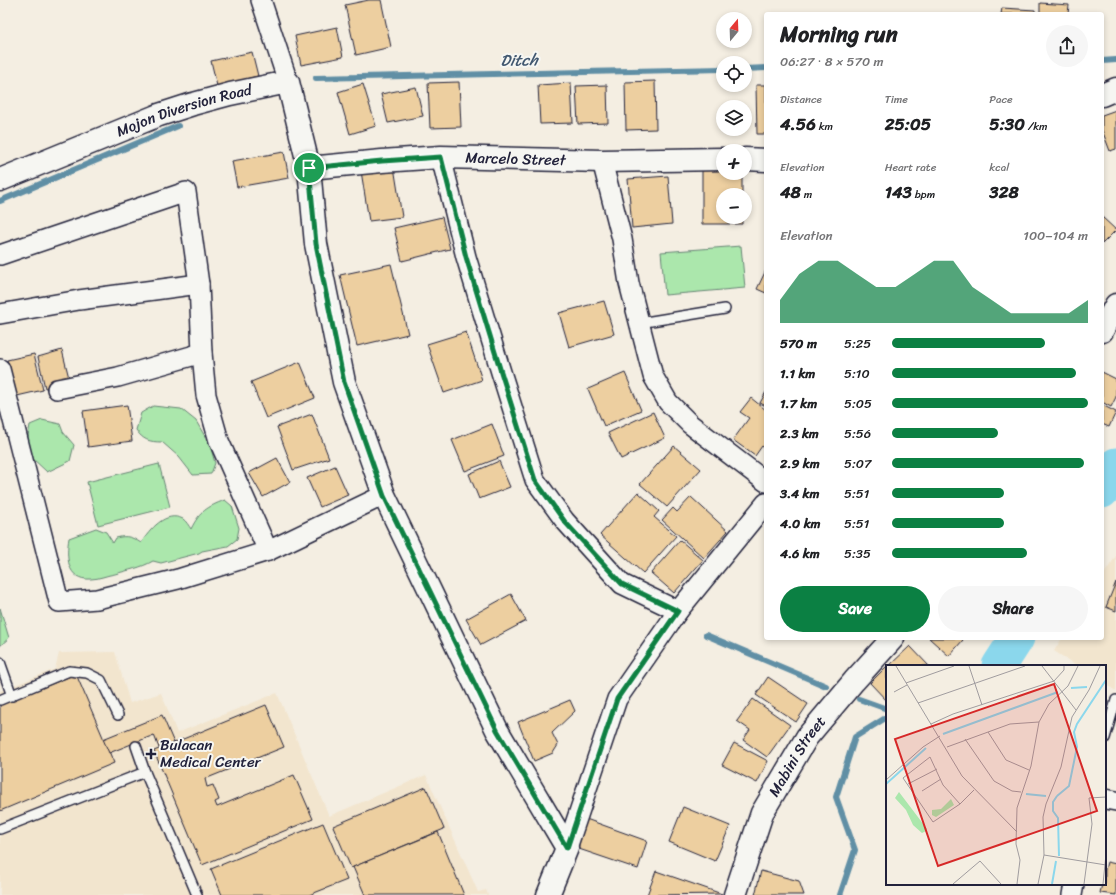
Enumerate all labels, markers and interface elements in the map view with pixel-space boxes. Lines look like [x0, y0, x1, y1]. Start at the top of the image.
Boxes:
north arrow [716, 12, 752, 48]
map controls [716, 12, 752, 224]
text: Morning run [780, 15, 898, 54]
button: share [1046, 25, 1088, 67]
water label: Ditch [500, 45, 540, 75]
text: 06:27 · 8 × 570 m [780, 50, 883, 73]
button: locate [716, 56, 752, 92]
street label: Mojon Diversion Road [112, 77, 255, 144]
text: Distance [780, 90, 822, 109]
text: Time [885, 90, 908, 109]
text: Pace [989, 90, 1013, 109]
button: layers [716, 100, 752, 136]
text: 4.56 [780, 109, 816, 139]
text: 25:05 [885, 109, 931, 139]
text: 5:30 [989, 109, 1025, 139]
text: km [816, 117, 833, 136]
text: /km [1025, 117, 1048, 136]
button: + [716, 144, 752, 180]
street label: Marcelo Street [465, 145, 567, 173]
pin [292, 151, 326, 185]
icon: arrive [298, 157, 320, 179]
text: Elevation [780, 158, 825, 177]
text: Heart rate [885, 158, 936, 177]
text: kcal [989, 158, 1009, 177]
text: 48 [780, 177, 801, 207]
text: 143 [885, 177, 912, 207]
text: 328 [989, 177, 1019, 207]
text: m [801, 185, 812, 204]
text: bpm [912, 185, 935, 204]
button: − [716, 188, 752, 224]
text: Elevation [780, 224, 833, 247]
text: 100–104 m [1023, 224, 1088, 247]
text: 570 m [780, 332, 817, 355]
text: 5:25 [844, 332, 871, 355]
text: 1.1 km [780, 362, 815, 385]
text: 5:10 [844, 362, 870, 385]
text: 1.7 km [780, 392, 817, 415]
text: 5:05 [844, 392, 872, 415]
text: 2.3 km [780, 422, 819, 445]
text: 5:56 [844, 422, 871, 445]
text: 2.9 km [780, 452, 820, 475]
text: 5:07 [844, 452, 872, 475]
text: 3.4 km [780, 482, 819, 505]
text: 5:51 [844, 482, 869, 505]
text: 4.0 km [780, 512, 821, 535]
text: 5:51 [844, 512, 869, 535]
text: 4.6 km [780, 542, 820, 565]
text: 5:35 [844, 542, 871, 565]
button: Save [780, 586, 930, 632]
button: Share [938, 586, 1088, 632]
inset map [886, 665, 1106, 885]
street label: Mabini Street [761, 710, 833, 802]
place label: Bulacan Medical Center [160, 732, 262, 775]
marker: Bulacan Medical Center [145, 748, 157, 760]

